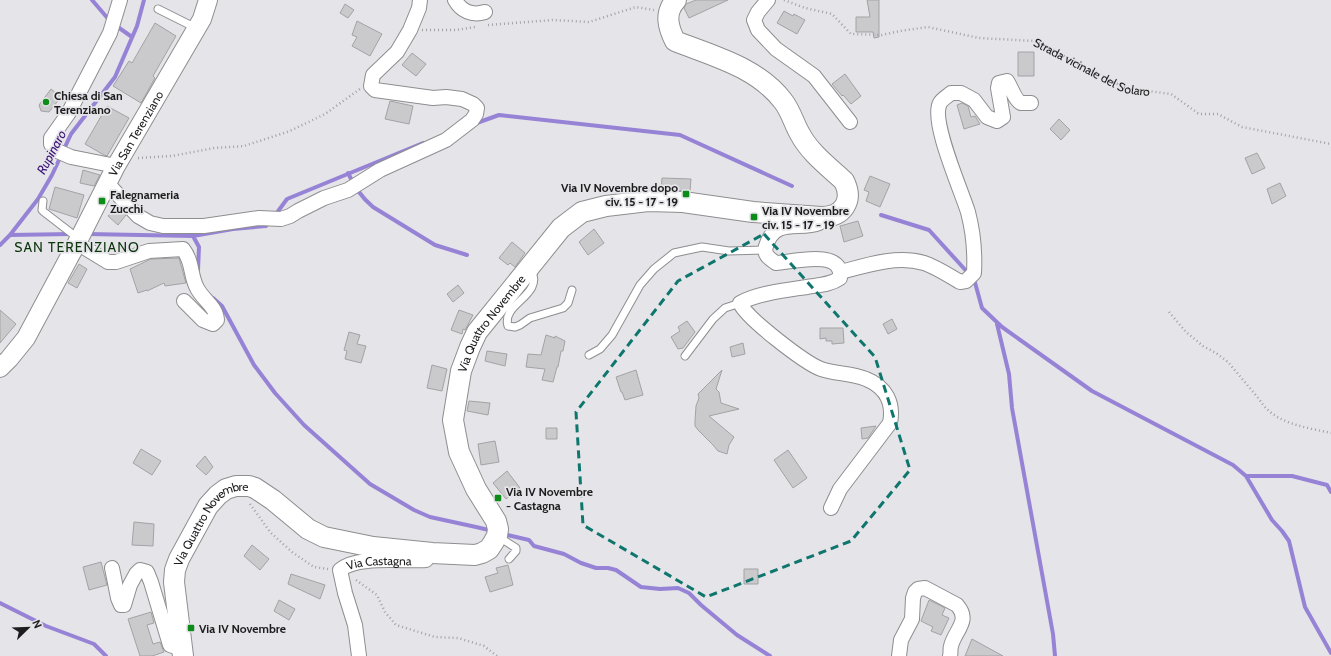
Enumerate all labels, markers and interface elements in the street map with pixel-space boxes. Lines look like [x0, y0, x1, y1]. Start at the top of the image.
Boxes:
street label: Strada vicinale del Solaro [1031, 34, 1151, 99]
street label: Via San Terenziano [105, 87, 166, 178]
place label: Chiesa di San Terenziano [54, 88, 123, 117]
marker: Chiesa di San Terenziano [41, 97, 51, 107]
water label: Rupinaro [33, 127, 69, 177]
place label: Via IV Novembre dopo civ. 15 - 17 - 19 [561, 180, 678, 209]
place label: Falegnameria Zucchi [110, 187, 179, 216]
marker: Via IV Novembre dopo civ. 15 - 17 - 19 [681, 189, 691, 199]
marker: Falegnameria Zucchi [97, 196, 107, 206]
place label: Via IV Novembre civ. 15 - 17 - 19 [762, 203, 849, 232]
marker: Via IV Novembre civ. 15 - 17 - 19 [749, 212, 759, 222]
district label: SAN TERENZIANO [14, 238, 140, 256]
street label: Via Quattro Novembre [454, 271, 528, 374]
street label: Via Quattro Novembre [170, 478, 248, 568]
place label: Via IV Novembre - Castagna [506, 484, 593, 513]
marker: Via IV Novembre - Castagna [493, 493, 503, 503]
street label: Via Castagna [344, 553, 412, 573]
north arrow [8, 608, 48, 648]
text: N [29, 618, 45, 630]
place label: Via IV Novembre [199, 621, 286, 636]
marker: Via IV Novembre [186, 623, 196, 633]

